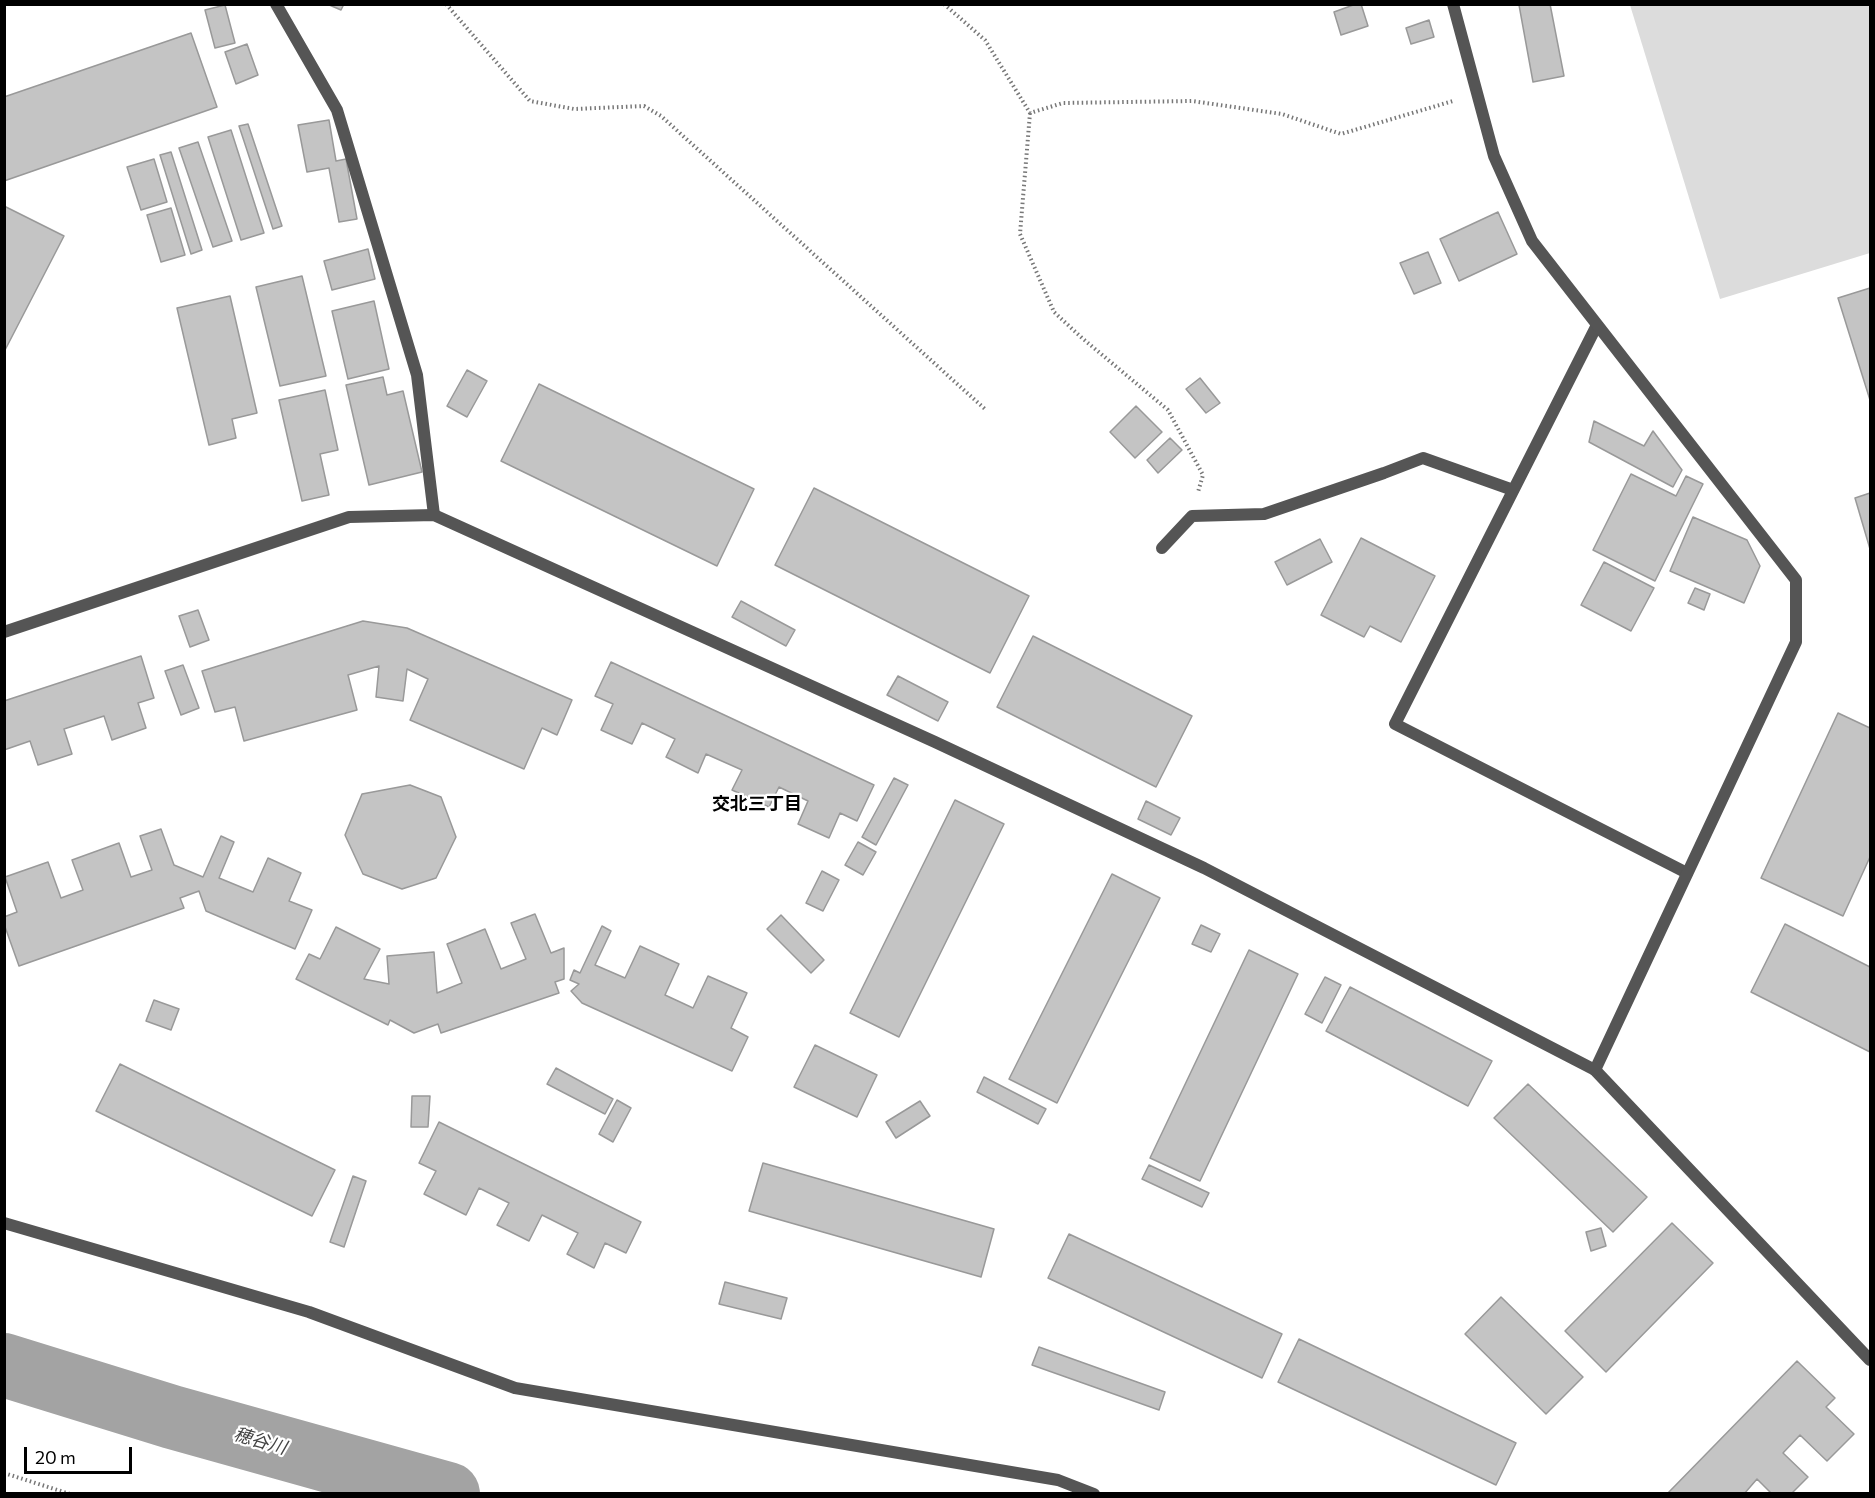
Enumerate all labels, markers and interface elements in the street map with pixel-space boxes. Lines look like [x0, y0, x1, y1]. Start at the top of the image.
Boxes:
district label: 交北三丁目 [712, 793, 802, 815]
water label: 穂谷川 [231, 1423, 289, 1459]
scale bar [27, 1435, 135, 1473]
text: 20 m [35, 1446, 76, 1468]

